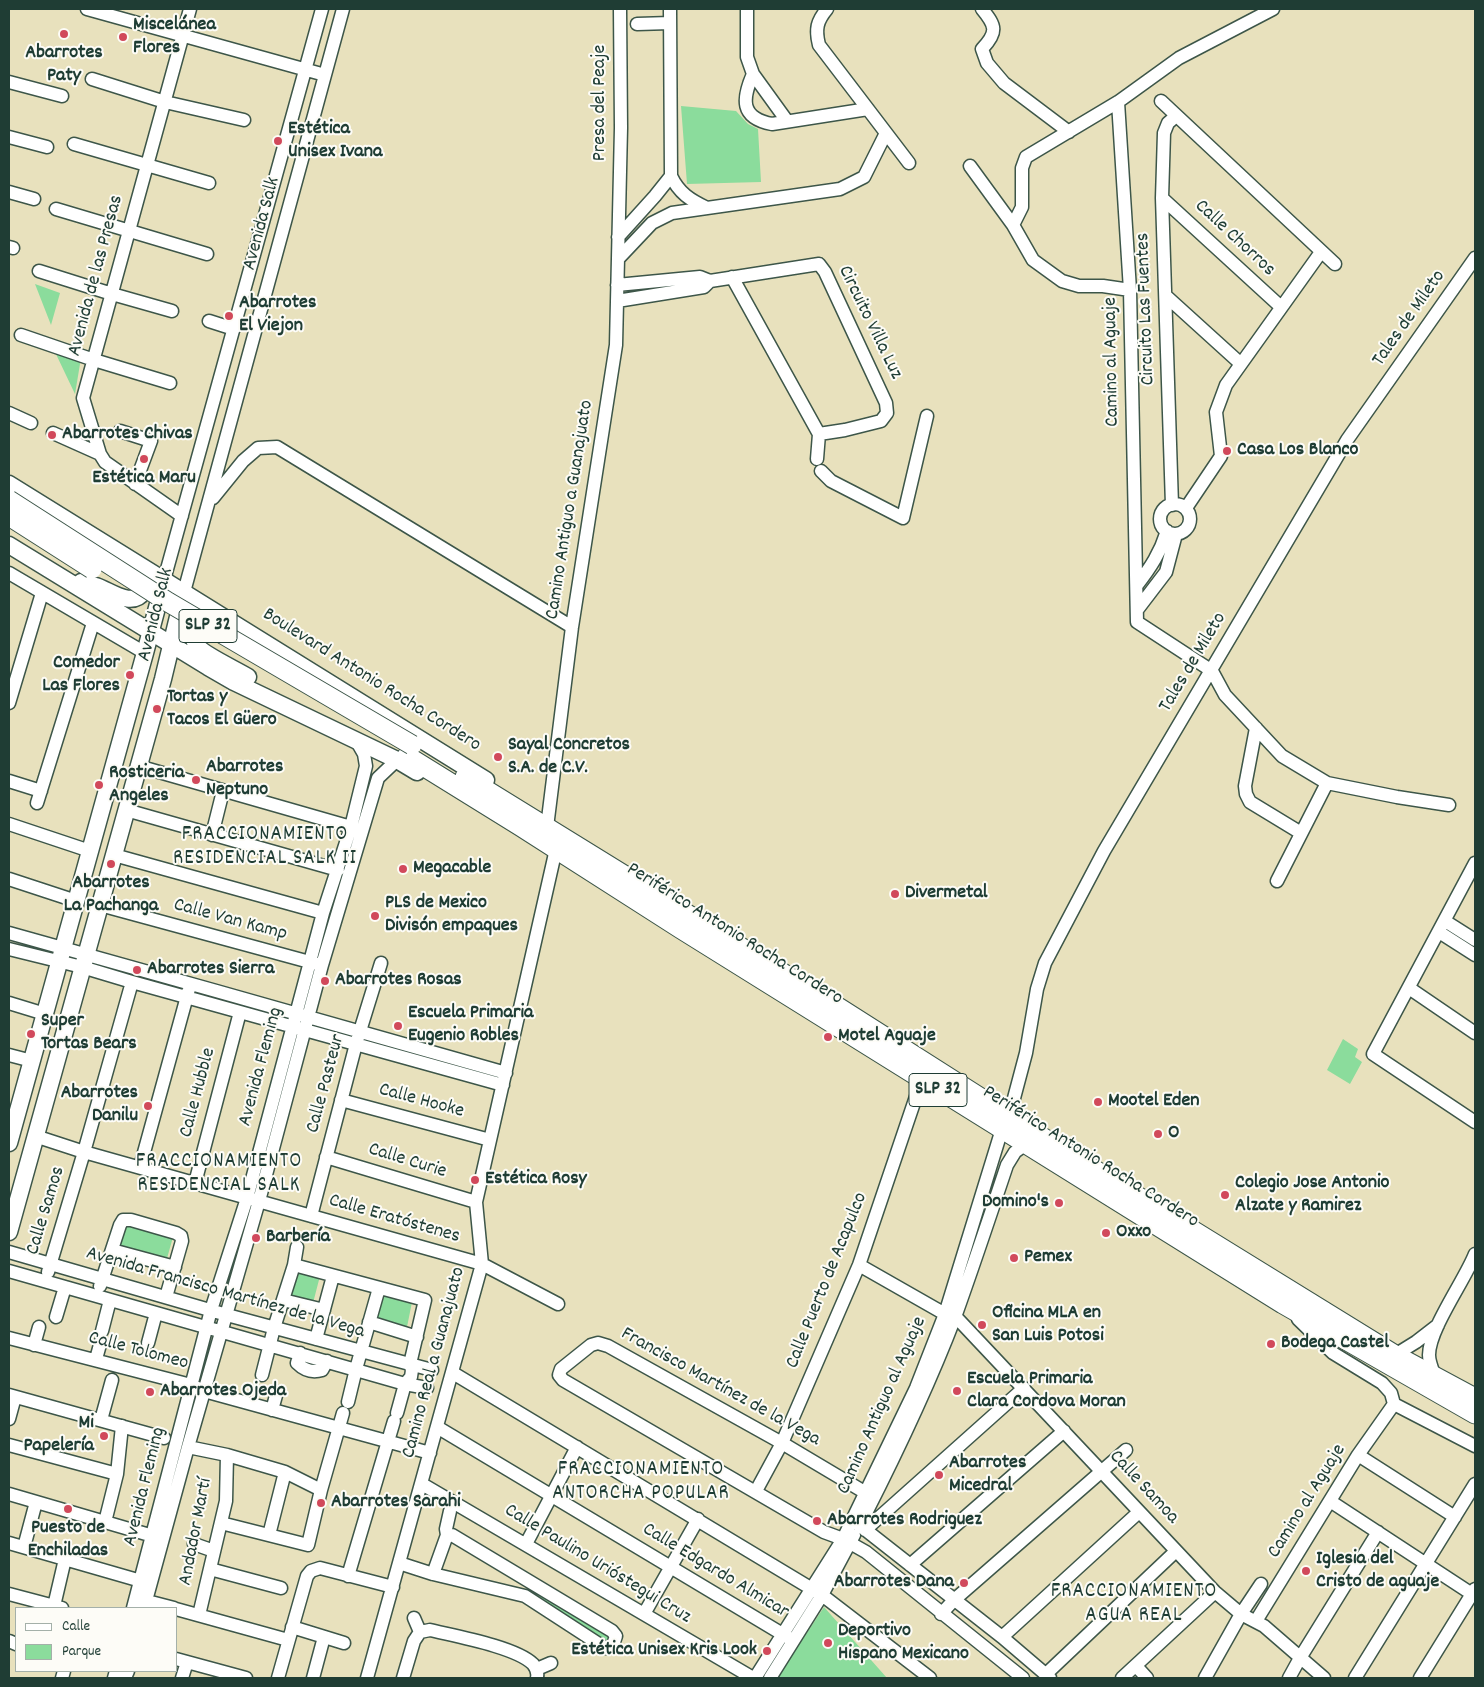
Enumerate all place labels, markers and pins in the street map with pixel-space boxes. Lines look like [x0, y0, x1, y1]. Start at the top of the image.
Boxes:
place label: Miscelánea Flores [133, 14, 216, 61]
marker: Abarrotes Paty [58, 28, 70, 40]
marker: Miscelánea Flores [117, 31, 129, 43]
place label: Abarrotes Paty [25, 42, 103, 89]
place label: Estética Unisex Ivana [288, 118, 382, 165]
marker: Estética Unisex Ivana [272, 135, 284, 147]
place label: Abarrotes El Viejon [239, 292, 316, 339]
marker: Abarrotes El Viejon [223, 310, 235, 322]
place label: Abarrotes Chivas [62, 423, 193, 447]
marker: Abarrotes Chivas [46, 429, 58, 441]
place label: Casa Los Blanco [1237, 439, 1359, 463]
marker: Casa Los Blanco [1221, 445, 1233, 457]
marker: Estética Maru [138, 453, 150, 465]
place label: Estética Maru [92, 467, 196, 491]
place label: Comedor Las Flores [42, 652, 120, 699]
marker: Comedor Las Flores [124, 669, 136, 681]
place label: Tortas y Tacos El Güero [167, 686, 277, 733]
marker: Tortas y Tacos El Güero [151, 703, 163, 715]
place label: Sayal Concretos S.A. de C.V. [508, 734, 630, 781]
marker: Sayal Concretos S.A. de C.V. [492, 751, 504, 763]
place label: Abarrotes Neptuno [206, 756, 283, 803]
place label: Rosticeria Angeles [109, 762, 184, 809]
marker: Abarrotes Neptuno [190, 774, 202, 786]
marker: Rosticeria Angeles [93, 779, 105, 791]
place label: Megacable [413, 857, 491, 881]
marker: Abarrotes La Pachanga [105, 858, 117, 870]
marker: Megacable [397, 863, 409, 875]
place label: Abarrotes La Pachanga [64, 872, 158, 919]
place label: Divermetal [905, 882, 988, 906]
marker: Divermetal [889, 888, 901, 900]
place label: PLS de Mexico Divisón empaques [385, 892, 518, 939]
marker: PLS de Mexico Divisón empaques [369, 910, 381, 922]
place label: Abarrotes Sierra [147, 958, 274, 982]
marker: Abarrotes Sierra [131, 964, 143, 976]
place label: Abarrotes Rosas [335, 969, 462, 993]
marker: Abarrotes Rosas [319, 975, 331, 987]
place label: Escuela Primaria Eugenio Robles [408, 1002, 533, 1049]
place label: Super Tortas Bears [41, 1010, 137, 1057]
marker: Escuela Primaria Eugenio Robles [392, 1020, 404, 1032]
place label: Motel Aguaje [838, 1025, 936, 1049]
marker: Super Tortas Bears [25, 1028, 37, 1040]
marker: Motel Aguaje [822, 1031, 834, 1043]
place label: Abarrotes Danilu [61, 1082, 138, 1129]
place label: Mootel Eden [1108, 1090, 1200, 1114]
marker: Mootel Eden [1092, 1096, 1104, 1108]
marker: Abarrotes Danilu [142, 1100, 154, 1112]
place label: O [1168, 1122, 1179, 1146]
marker: O [1152, 1128, 1164, 1140]
place label: Estética Rosy [485, 1168, 587, 1192]
place label: Colegio Jose Antonio Alzate y Ramirez [1235, 1172, 1389, 1219]
marker: Estética Rosy [469, 1174, 481, 1186]
marker: Colegio Jose Antonio Alzate y Ramirez [1219, 1189, 1231, 1201]
place label: Domino's [982, 1191, 1049, 1215]
marker: Domino's [1053, 1197, 1065, 1209]
place label: Oxxo [1116, 1221, 1151, 1245]
place label: Barbería [266, 1226, 330, 1250]
marker: Oxxo [1100, 1227, 1112, 1239]
marker: Barbería [250, 1232, 262, 1244]
place label: Pemex [1024, 1246, 1072, 1270]
marker: Pemex [1008, 1252, 1020, 1264]
place label: Oficina MLA en San Luis Potosi [992, 1302, 1104, 1349]
marker: Oficina MLA en San Luis Potosi [976, 1319, 988, 1331]
place label: Bodega Castel [1281, 1332, 1389, 1356]
marker: Bodega Castel [1265, 1338, 1277, 1350]
place label: Escuela Primaria Clara Cordova Moran [967, 1368, 1126, 1415]
place label: Abarrotes Ojeda [160, 1380, 286, 1404]
marker: Escuela Primaria Clara Cordova Moran [951, 1385, 963, 1397]
marker: Abarrotes Ojeda [144, 1386, 156, 1398]
place label: Mi Papelería [23, 1412, 94, 1459]
marker: Mi Papelería [98, 1430, 110, 1442]
place label: Abarrotes Micedral [949, 1452, 1026, 1499]
marker: Abarrotes Micedral [933, 1469, 945, 1481]
place label: Abarrotes Sarahi [331, 1491, 461, 1515]
marker: Abarrotes Sarahi [315, 1497, 327, 1509]
marker: Puesto de Enchiladas [62, 1503, 74, 1515]
place label: Abarrotes Rodriguez [827, 1509, 982, 1533]
marker: Abarrotes Rodriguez [811, 1515, 823, 1527]
place label: Puesto de Enchiladas [28, 1517, 108, 1564]
place label: Iglesia del Cristo de aguaje [1316, 1548, 1439, 1595]
marker: Iglesia del Cristo de aguaje [1300, 1565, 1312, 1577]
place label: Abarrotes Dana [834, 1571, 954, 1595]
marker: Abarrotes Dana [958, 1577, 970, 1589]
place label: Deportivo Hispano Mexicano [838, 1620, 969, 1667]
marker: Deportivo Hispano Mexicano [822, 1637, 834, 1649]
place label: Estética Unisex Kris Look [571, 1639, 757, 1663]
marker: Estética Unisex Kris Look [761, 1645, 773, 1657]

